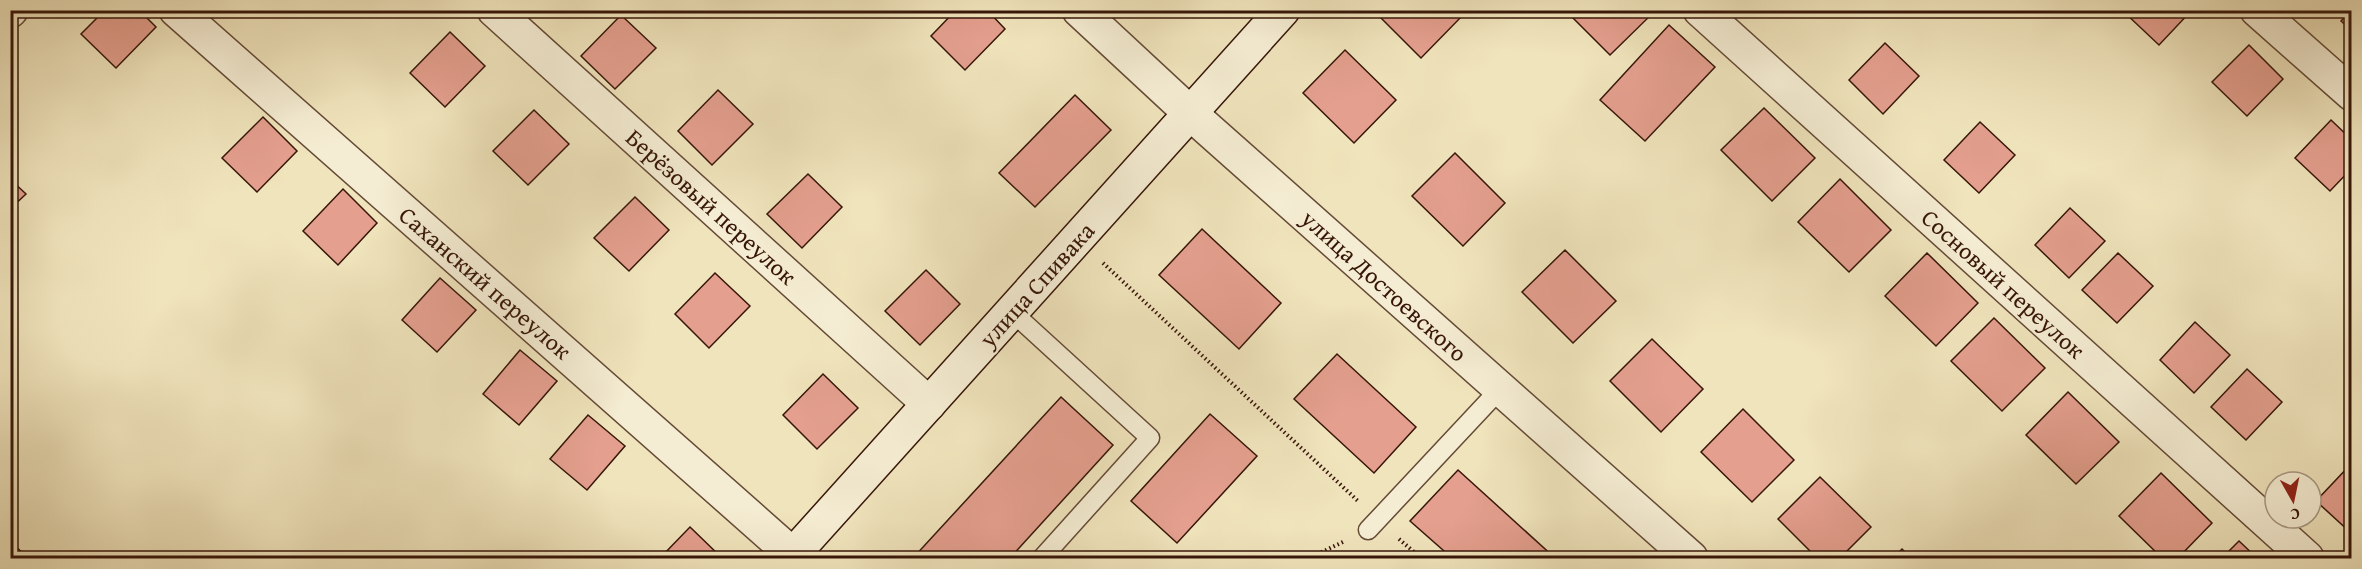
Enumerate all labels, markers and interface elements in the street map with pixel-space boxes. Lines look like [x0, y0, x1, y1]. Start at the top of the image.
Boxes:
street label: Берёзовый переулок [618, 120, 805, 293]
street label: Саханский переулок [391, 198, 580, 368]
street label: улица Достоевского [1293, 201, 1475, 370]
street label: Сосновый переулок [1914, 201, 2093, 367]
street label: улица Спивака [970, 214, 1103, 356]
north arrow [2263, 470, 2323, 530]
text: С [2289, 502, 2302, 527]

